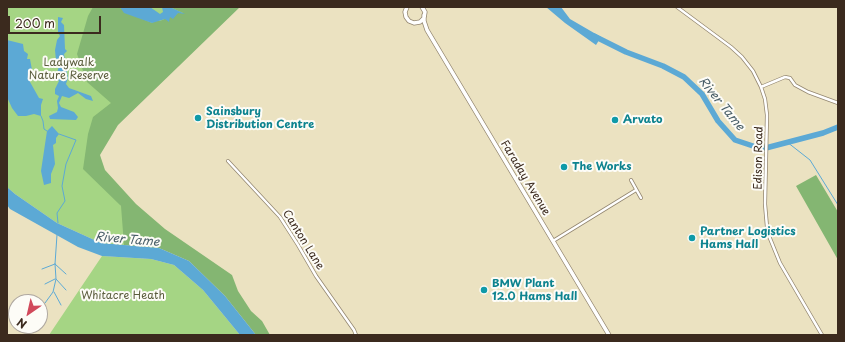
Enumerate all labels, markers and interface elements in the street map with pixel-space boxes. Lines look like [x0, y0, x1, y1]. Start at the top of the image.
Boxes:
scale bar [10, 8, 103, 34]
text: 200 m [15, 14, 55, 32]
park label: Ladywalk Nature Reserve [29, 56, 109, 82]
water label: River Tame [695, 74, 747, 134]
place label: Sainsbury Distribution Centre [206, 105, 314, 131]
marker: Sainsbury Distribution Centre [193, 113, 203, 123]
place label: Arvato [623, 113, 663, 127]
marker: Arvato [610, 115, 620, 125]
street label: Edison Road [752, 126, 766, 190]
street label: Faraday Avenue [497, 138, 553, 218]
place label: The Works [572, 160, 632, 174]
marker: The Works [559, 162, 569, 172]
street label: Canton Lane [279, 208, 327, 272]
place label: Partner Logistics Hams Hall [700, 225, 796, 251]
water label: River Tame [94, 230, 160, 250]
marker: Partner Logistics Hams Hall [687, 233, 697, 243]
place label: BMW Plant 12.0 Hams Hall [492, 277, 577, 303]
marker: BMW Plant 12.0 Hams Hall [479, 285, 489, 295]
park label: Whitacre Heath [81, 289, 165, 303]
north arrow [8, 294, 48, 334]
text: N [13, 314, 30, 333]

